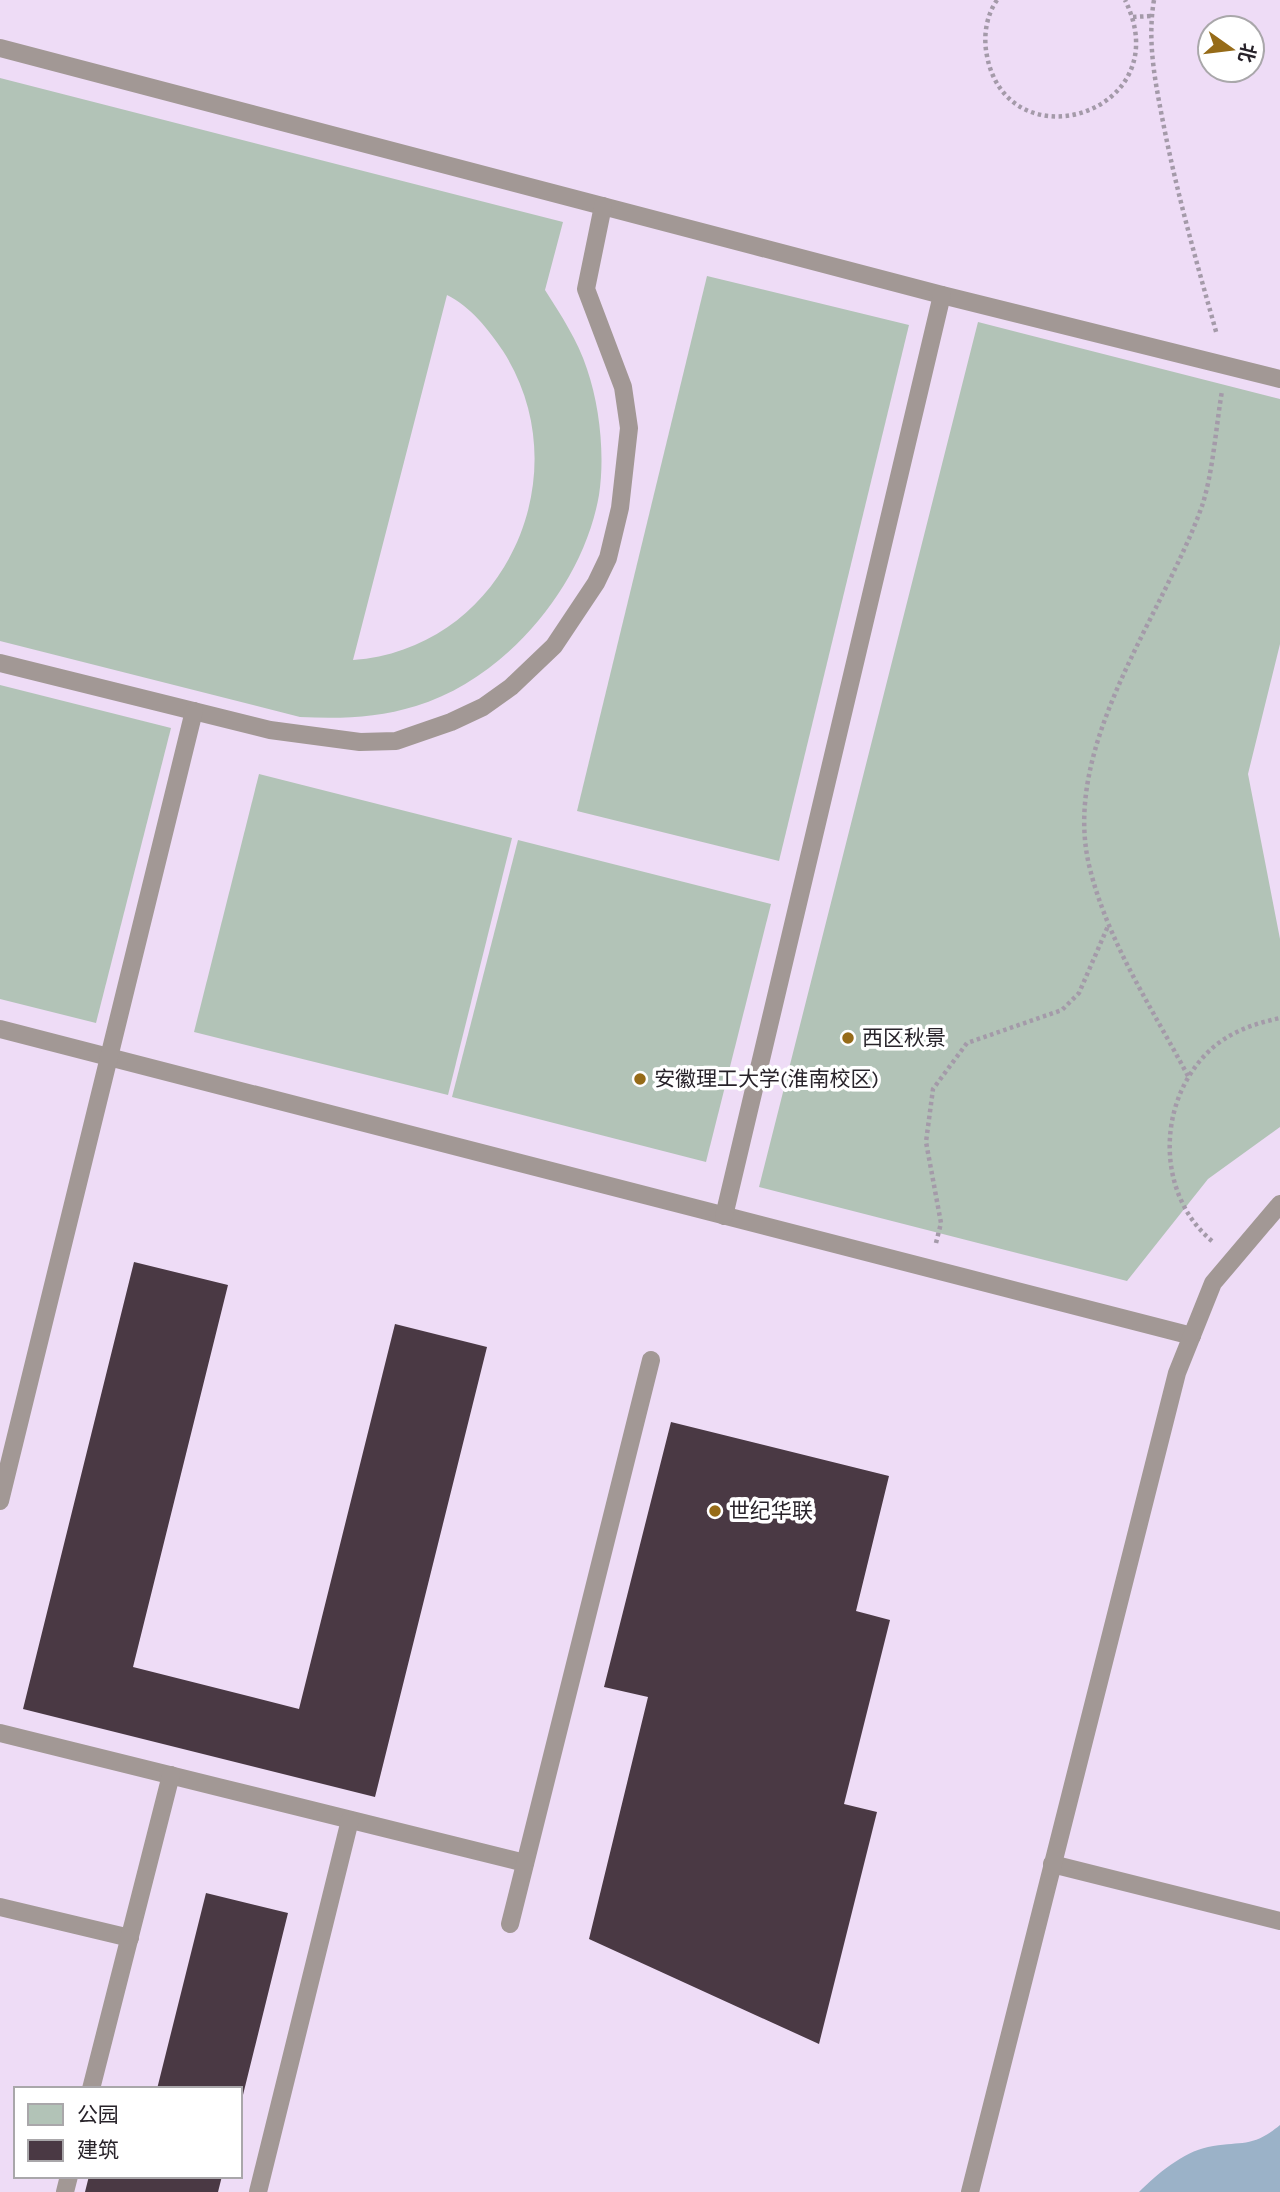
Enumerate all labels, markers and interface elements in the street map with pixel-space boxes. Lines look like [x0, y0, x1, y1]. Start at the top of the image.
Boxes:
north arrow [1196, 14, 1266, 84]
text: 北 [1234, 41, 1259, 65]
place label: 西区秋景 [862, 1026, 946, 1050]
marker: 西区秋景 [840, 1030, 856, 1046]
place label: 安徽理工大学(淮南校区) [654, 1067, 879, 1091]
marker: 安徽理工大学(淮南校区) [632, 1071, 648, 1087]
place label: 世纪华联 [729, 1499, 813, 1523]
marker: 世纪华联 [707, 1503, 723, 1519]
legend [14, 2087, 242, 2178]
text: 公园 [77, 2103, 119, 2127]
text: 建筑 [77, 2138, 119, 2162]

